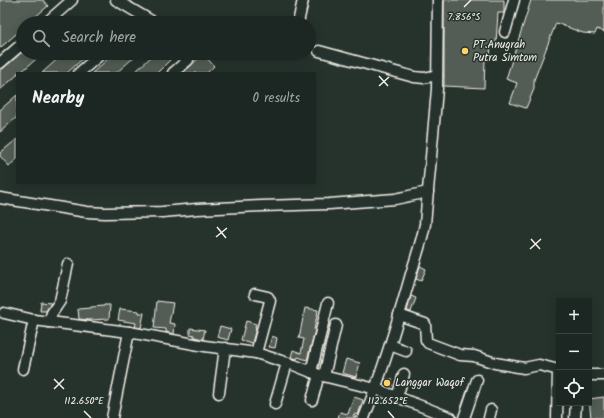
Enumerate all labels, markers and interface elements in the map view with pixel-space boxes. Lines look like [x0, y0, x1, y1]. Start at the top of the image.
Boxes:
text: 7.856°S [448, 9, 481, 25]
search box [16, 16, 316, 60]
text: Search here [62, 26, 136, 50]
icon: search [30, 27, 52, 49]
place label: PT.Anugrah Putra Simtom [473, 36, 537, 67]
marker: PT.Anugrah Putra Simtom [460, 46, 470, 56]
text: Nearby [32, 85, 84, 112]
text: 0 results [253, 88, 300, 109]
map controls [556, 298, 592, 406]
button: + [556, 298, 592, 334]
button: − [556, 334, 592, 370]
button: locate [556, 370, 592, 406]
place label: Langgar Waqof [395, 374, 466, 392]
marker: Langgar Waqof [382, 378, 392, 388]
text: 112.650°E [64, 393, 105, 409]
text: 112.652°E [368, 393, 409, 409]

